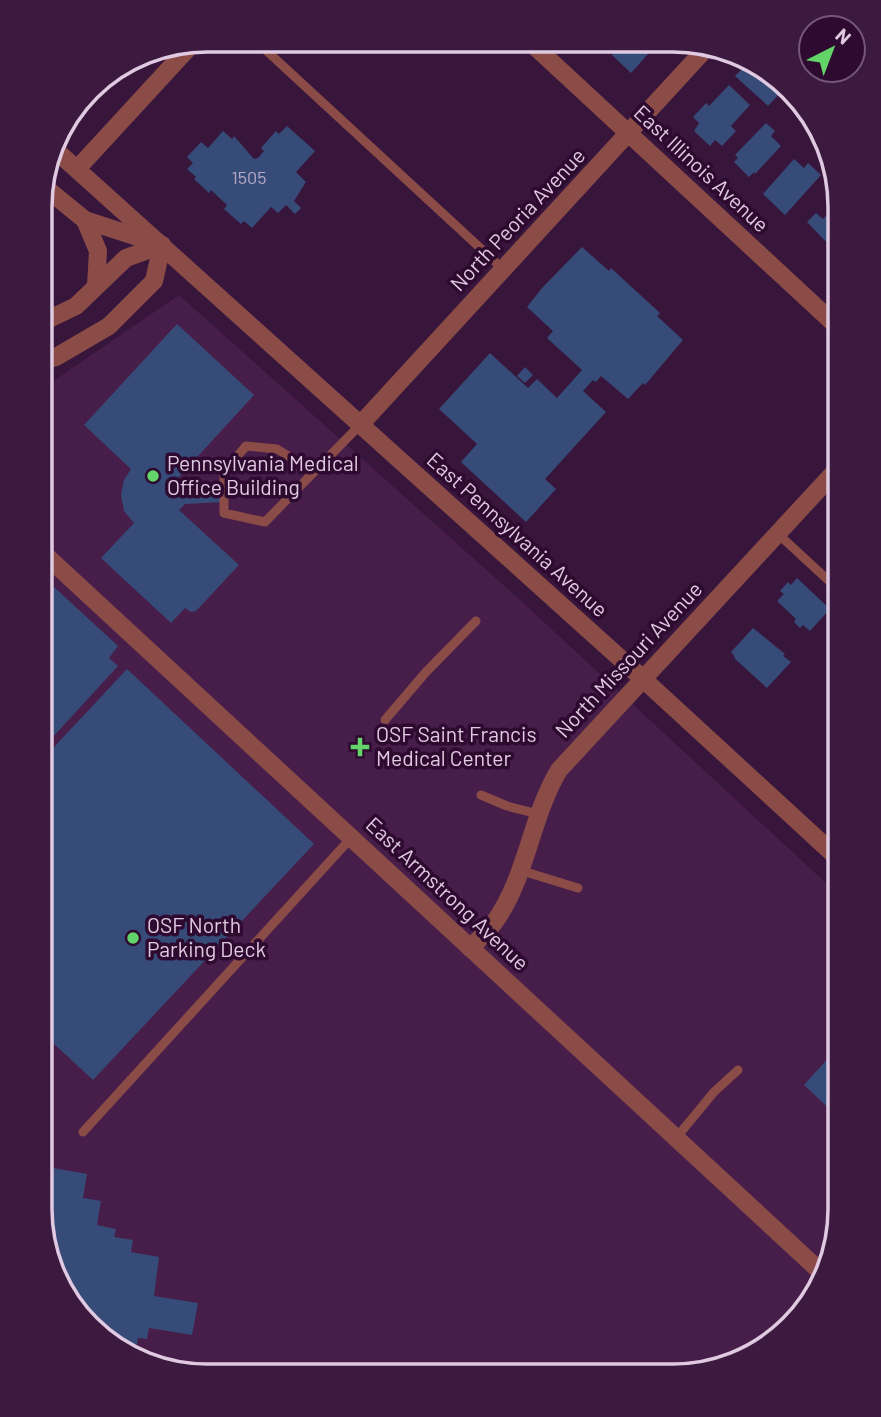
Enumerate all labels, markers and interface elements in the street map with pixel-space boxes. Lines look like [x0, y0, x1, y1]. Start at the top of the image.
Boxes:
north arrow [797, 14, 867, 84]
text: N [831, 23, 856, 49]
street label: East Illinois Avenue [630, 99, 774, 237]
street label: North Peoria Avenue [444, 142, 590, 296]
house number: 1505 [232, 166, 266, 188]
street label: East Pennsylvania Avenue [423, 446, 613, 621]
place label: Pennsylvania Medical Office Building [167, 450, 358, 499]
marker: Pennsylvania Medical Office Building [145, 468, 161, 484]
street label: North Missouri Avenue [549, 576, 706, 742]
place label: OSF Saint Francis Medical Center [376, 721, 536, 770]
marker: OSF Saint Francis Medical Center [350, 737, 370, 757]
street label: East Armstrong Avenue [361, 811, 535, 975]
place label: OSF North Parking Deck [147, 912, 266, 961]
marker: OSF North Parking Deck [125, 930, 141, 946]

